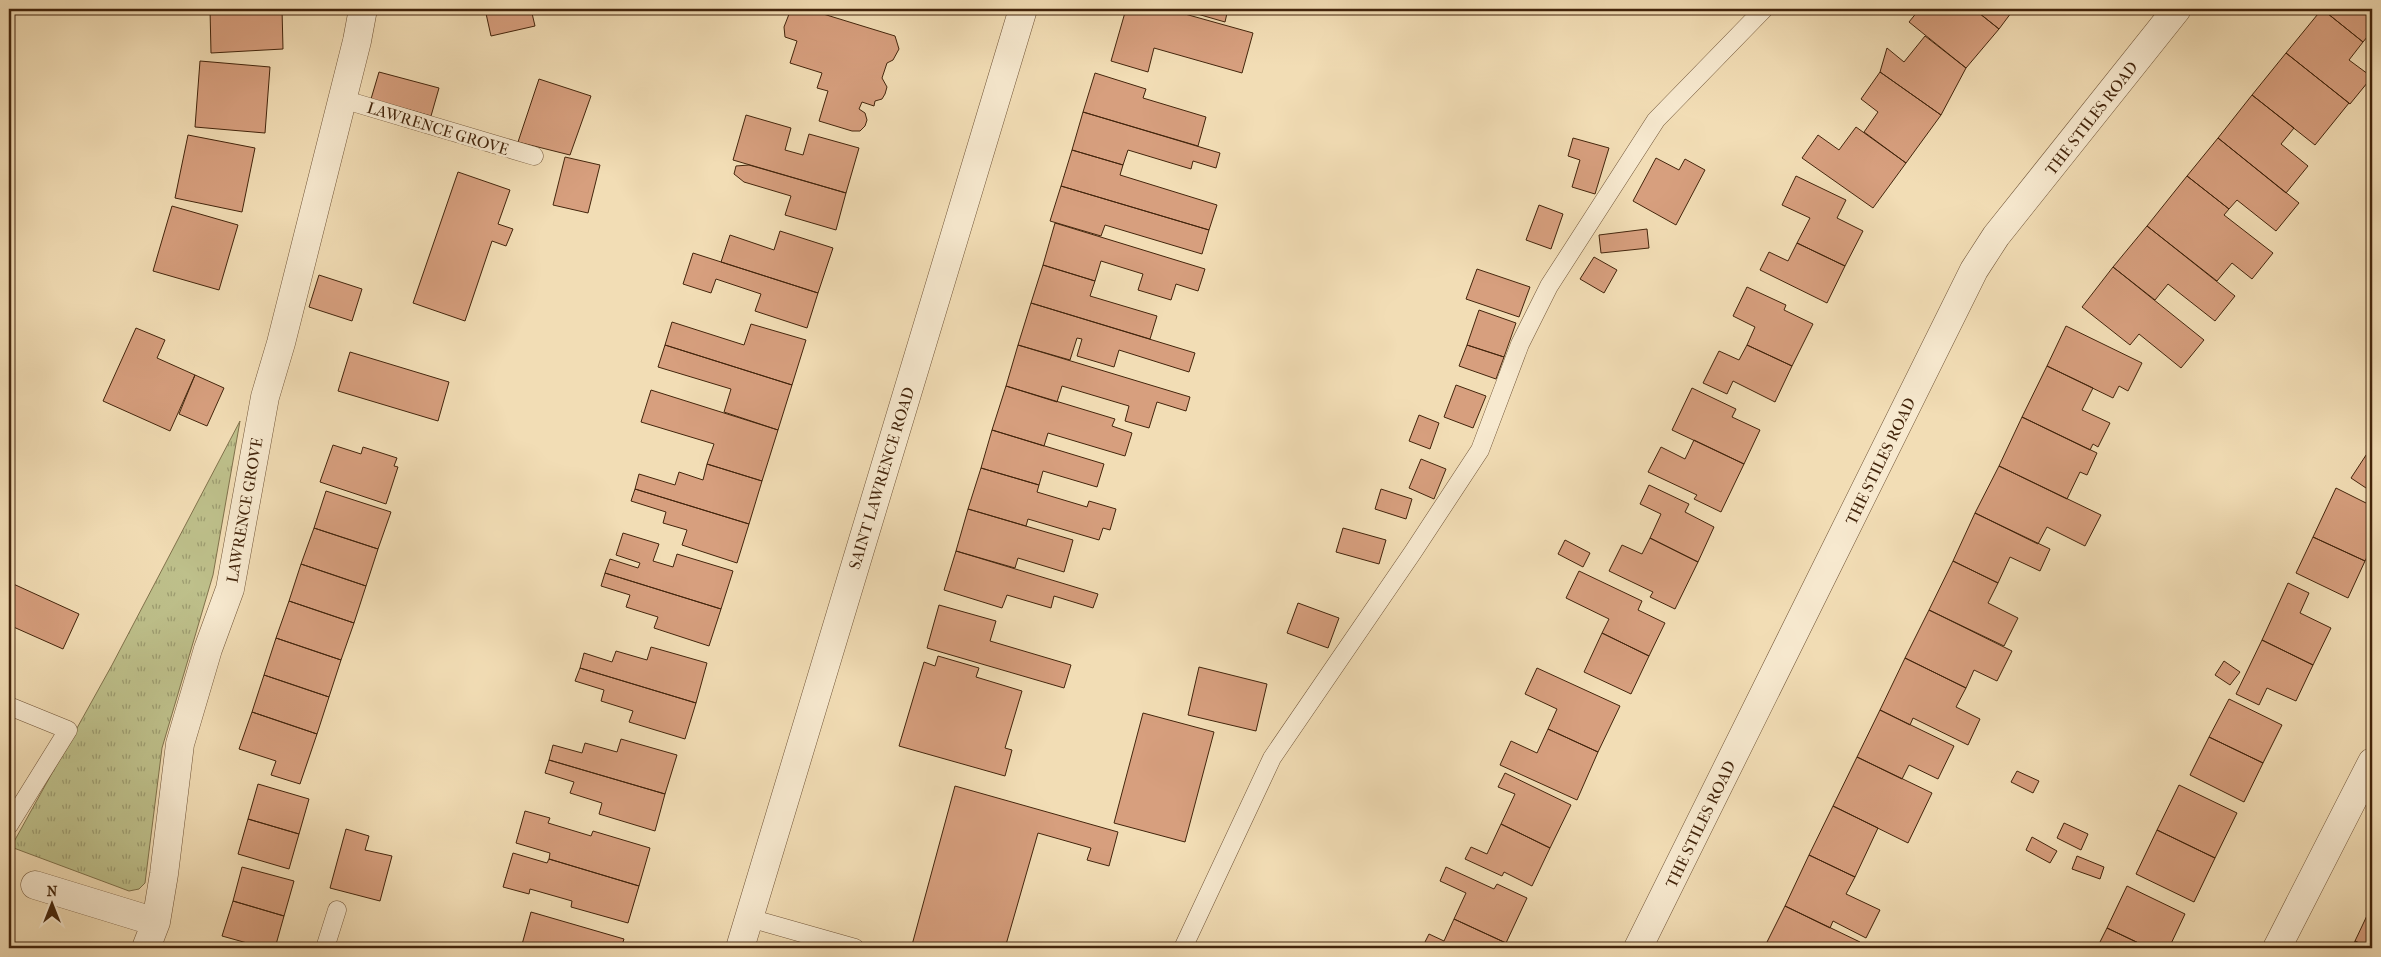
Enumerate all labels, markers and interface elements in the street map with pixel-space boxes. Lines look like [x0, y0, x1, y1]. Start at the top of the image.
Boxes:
street label: THE STILES ROAD [2041, 58, 2142, 179]
street label: LAWRENCE GROVE [365, 98, 511, 159]
street label: SAINT LAWRENCE ROAD [845, 385, 918, 572]
street label: THE STILES ROAD [1841, 395, 1919, 528]
street label: LAWRENCE GROVE [222, 436, 267, 584]
street label: THE STILES ROAD [1661, 758, 1739, 891]
north arrow [28, 880, 78, 930]
text: N [47, 883, 58, 900]

